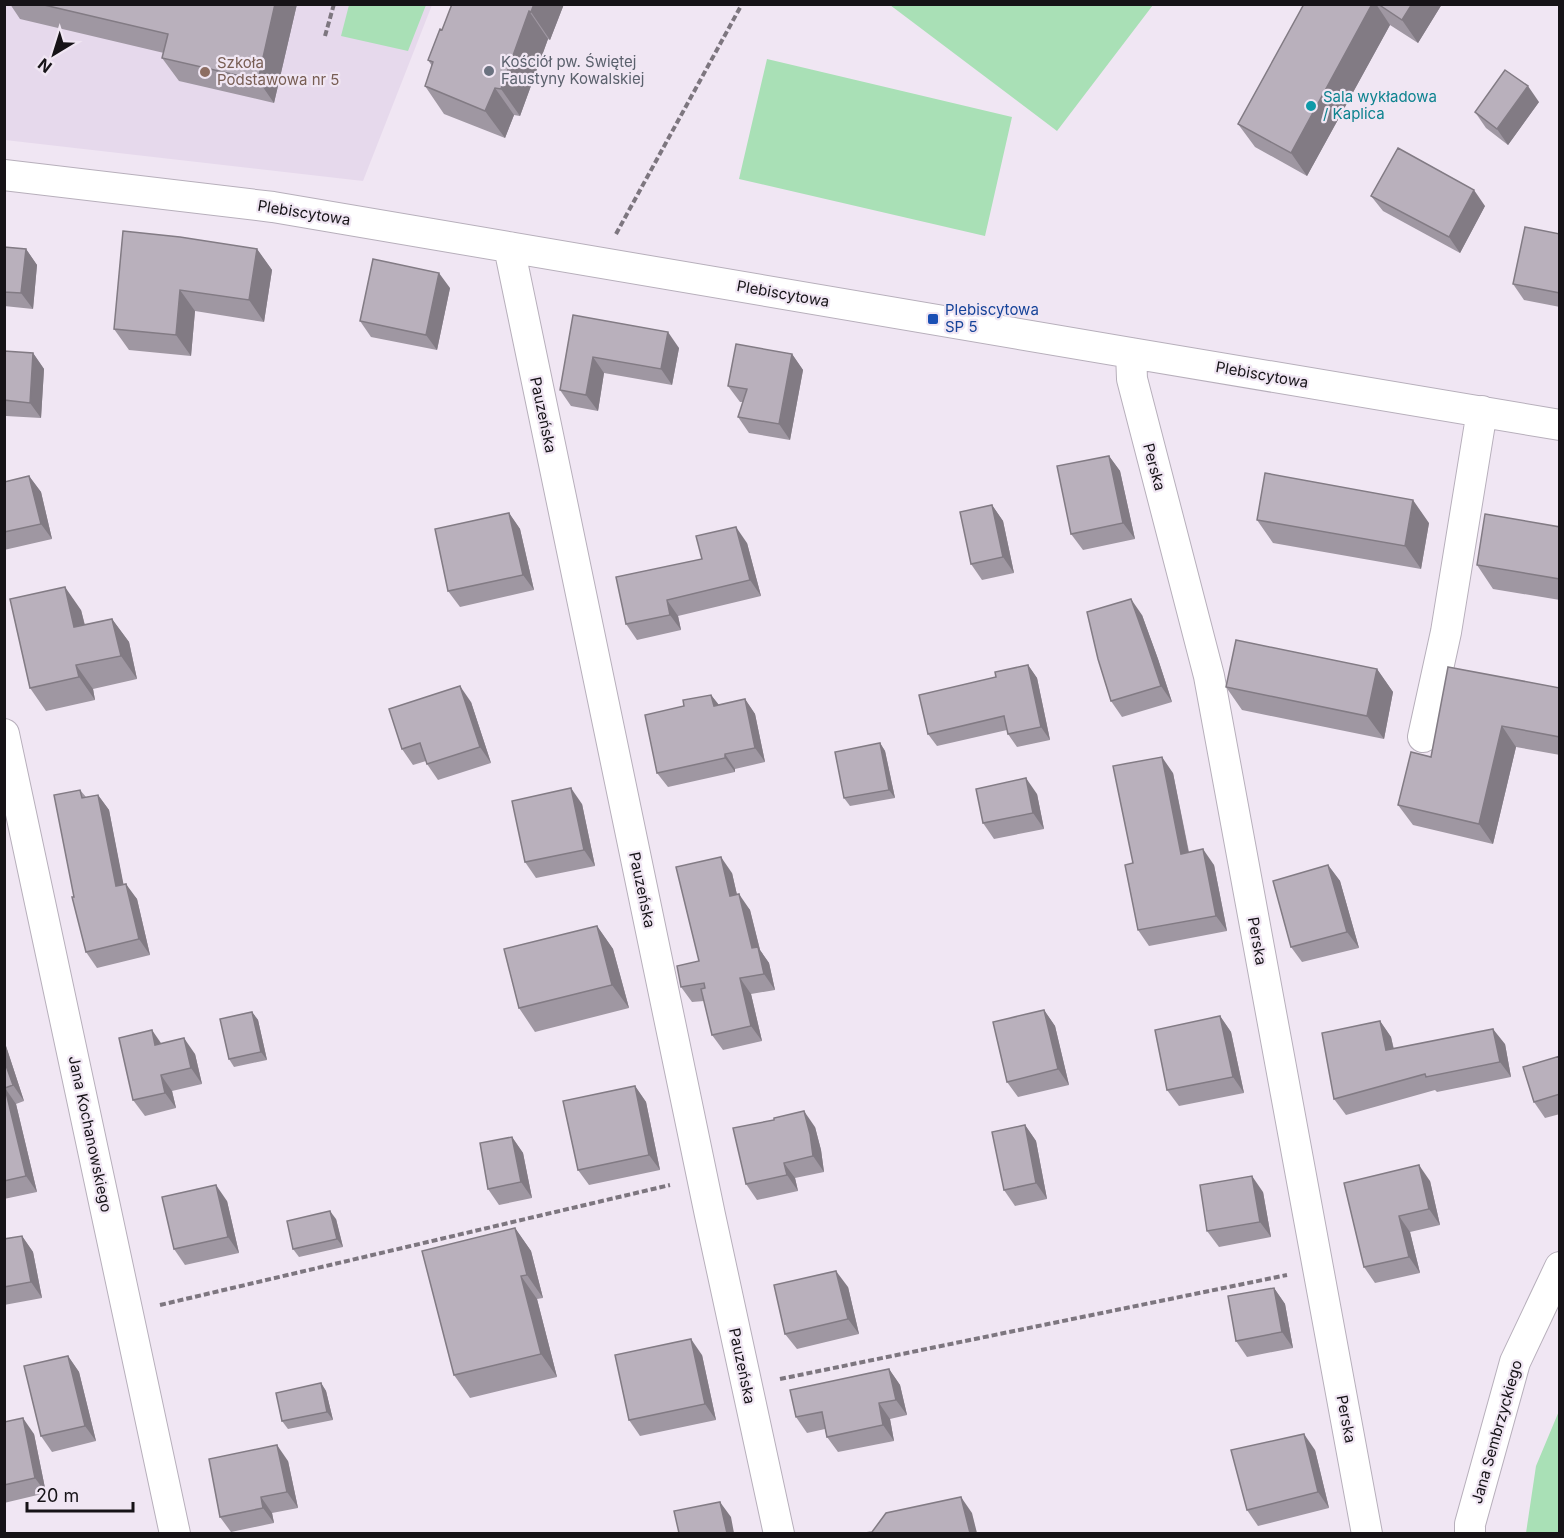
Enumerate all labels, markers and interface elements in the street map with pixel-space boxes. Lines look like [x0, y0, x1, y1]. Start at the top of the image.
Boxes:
north arrow [24, 24, 84, 84]
place label: Kościół pw. Świętej Faustyny Kowalskiej [501, 52, 644, 88]
place label: Szkoła Podstawowa nr 5 [217, 53, 340, 89]
text: N [34, 54, 56, 77]
marker: Kościół pw. Świętej Faustyny Kowalskiej [482, 64, 496, 78]
marker: Szkoła Podstawowa nr 5 [198, 65, 212, 79]
place label: Sala wykładowa / Kaplica [1323, 87, 1437, 123]
marker: Sala wykładowa / Kaplica [1304, 99, 1318, 113]
street label: Plebiscytowa [256, 196, 352, 229]
street label: Plebiscytowa [735, 276, 831, 311]
place label: Plebiscytowa SP 5 [945, 300, 1039, 336]
marker: Plebiscytowa SP 5 [926, 312, 940, 326]
street label: Plebiscytowa [1214, 357, 1310, 392]
street label: Pauzeńska [526, 375, 561, 455]
street label: Perska [1139, 441, 1170, 493]
street label: Pauzeńska [625, 850, 660, 930]
street label: Perska [1244, 915, 1271, 966]
street label: Jana Kochanowskiego [65, 1054, 116, 1214]
street label: Pauzeńska [725, 1326, 760, 1406]
street label: Jana Sembrzyckiego [1467, 1358, 1526, 1506]
street label: Perska [1333, 1393, 1360, 1445]
scale bar [27, 1475, 134, 1513]
text: 20 m [36, 1485, 79, 1506]

